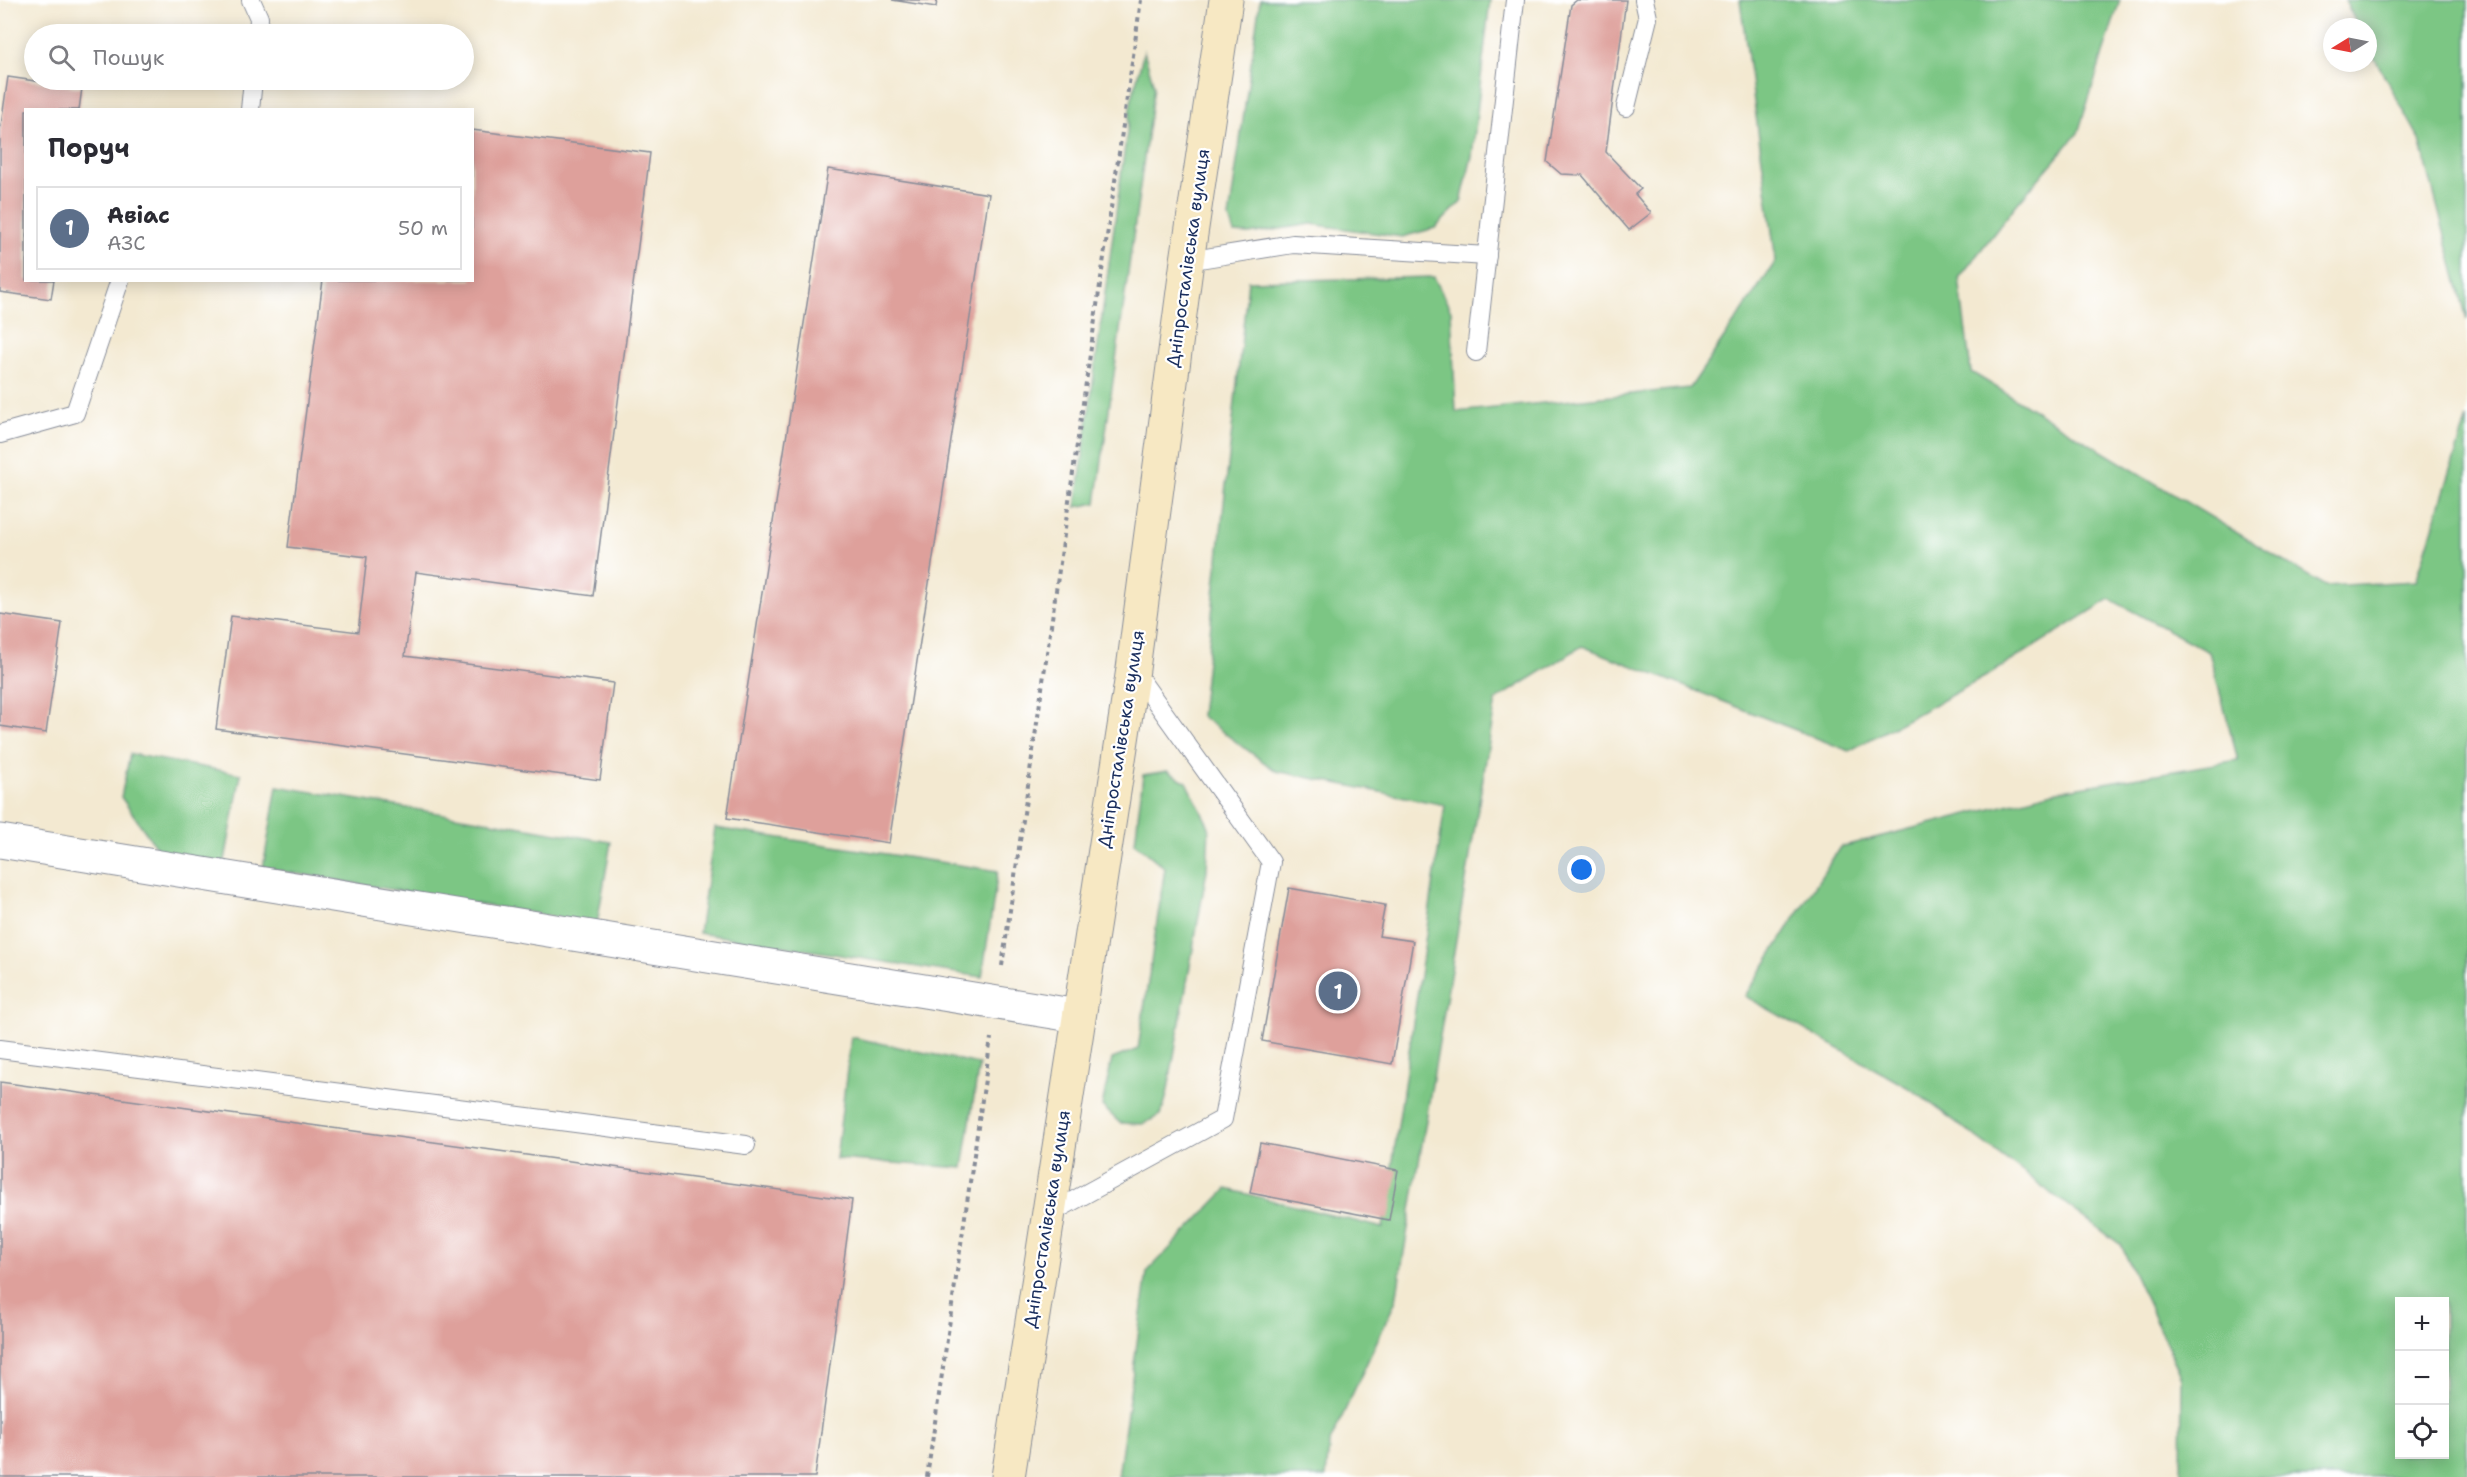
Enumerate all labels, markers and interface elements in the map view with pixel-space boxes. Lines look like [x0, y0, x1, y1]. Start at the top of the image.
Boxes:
north arrow [2323, 18, 2377, 72]
search box [24, 24, 474, 90]
icon: search [45, 41, 78, 74]
text: Пошук [93, 43, 164, 72]
text: Поруч [48, 130, 130, 165]
street label: Дніпросталівська вулиця [1161, 147, 1215, 369]
text: Авіас [107, 201, 170, 230]
text: 1 [65, 215, 74, 241]
text: 50 m [398, 215, 448, 241]
text: АЗС [107, 230, 145, 256]
street label: Дніпросталівська вулиця [1092, 628, 1150, 850]
your location [1567, 855, 1596, 884]
pin: 1 [1318, 968, 1358, 1014]
street label: Дніпросталівська вулиця [1018, 1108, 1076, 1330]
map controls [2395, 1297, 2449, 1459]
button: + [2395, 1297, 2449, 1351]
button: − [2395, 1351, 2449, 1405]
button: locate [2395, 1405, 2449, 1459]

